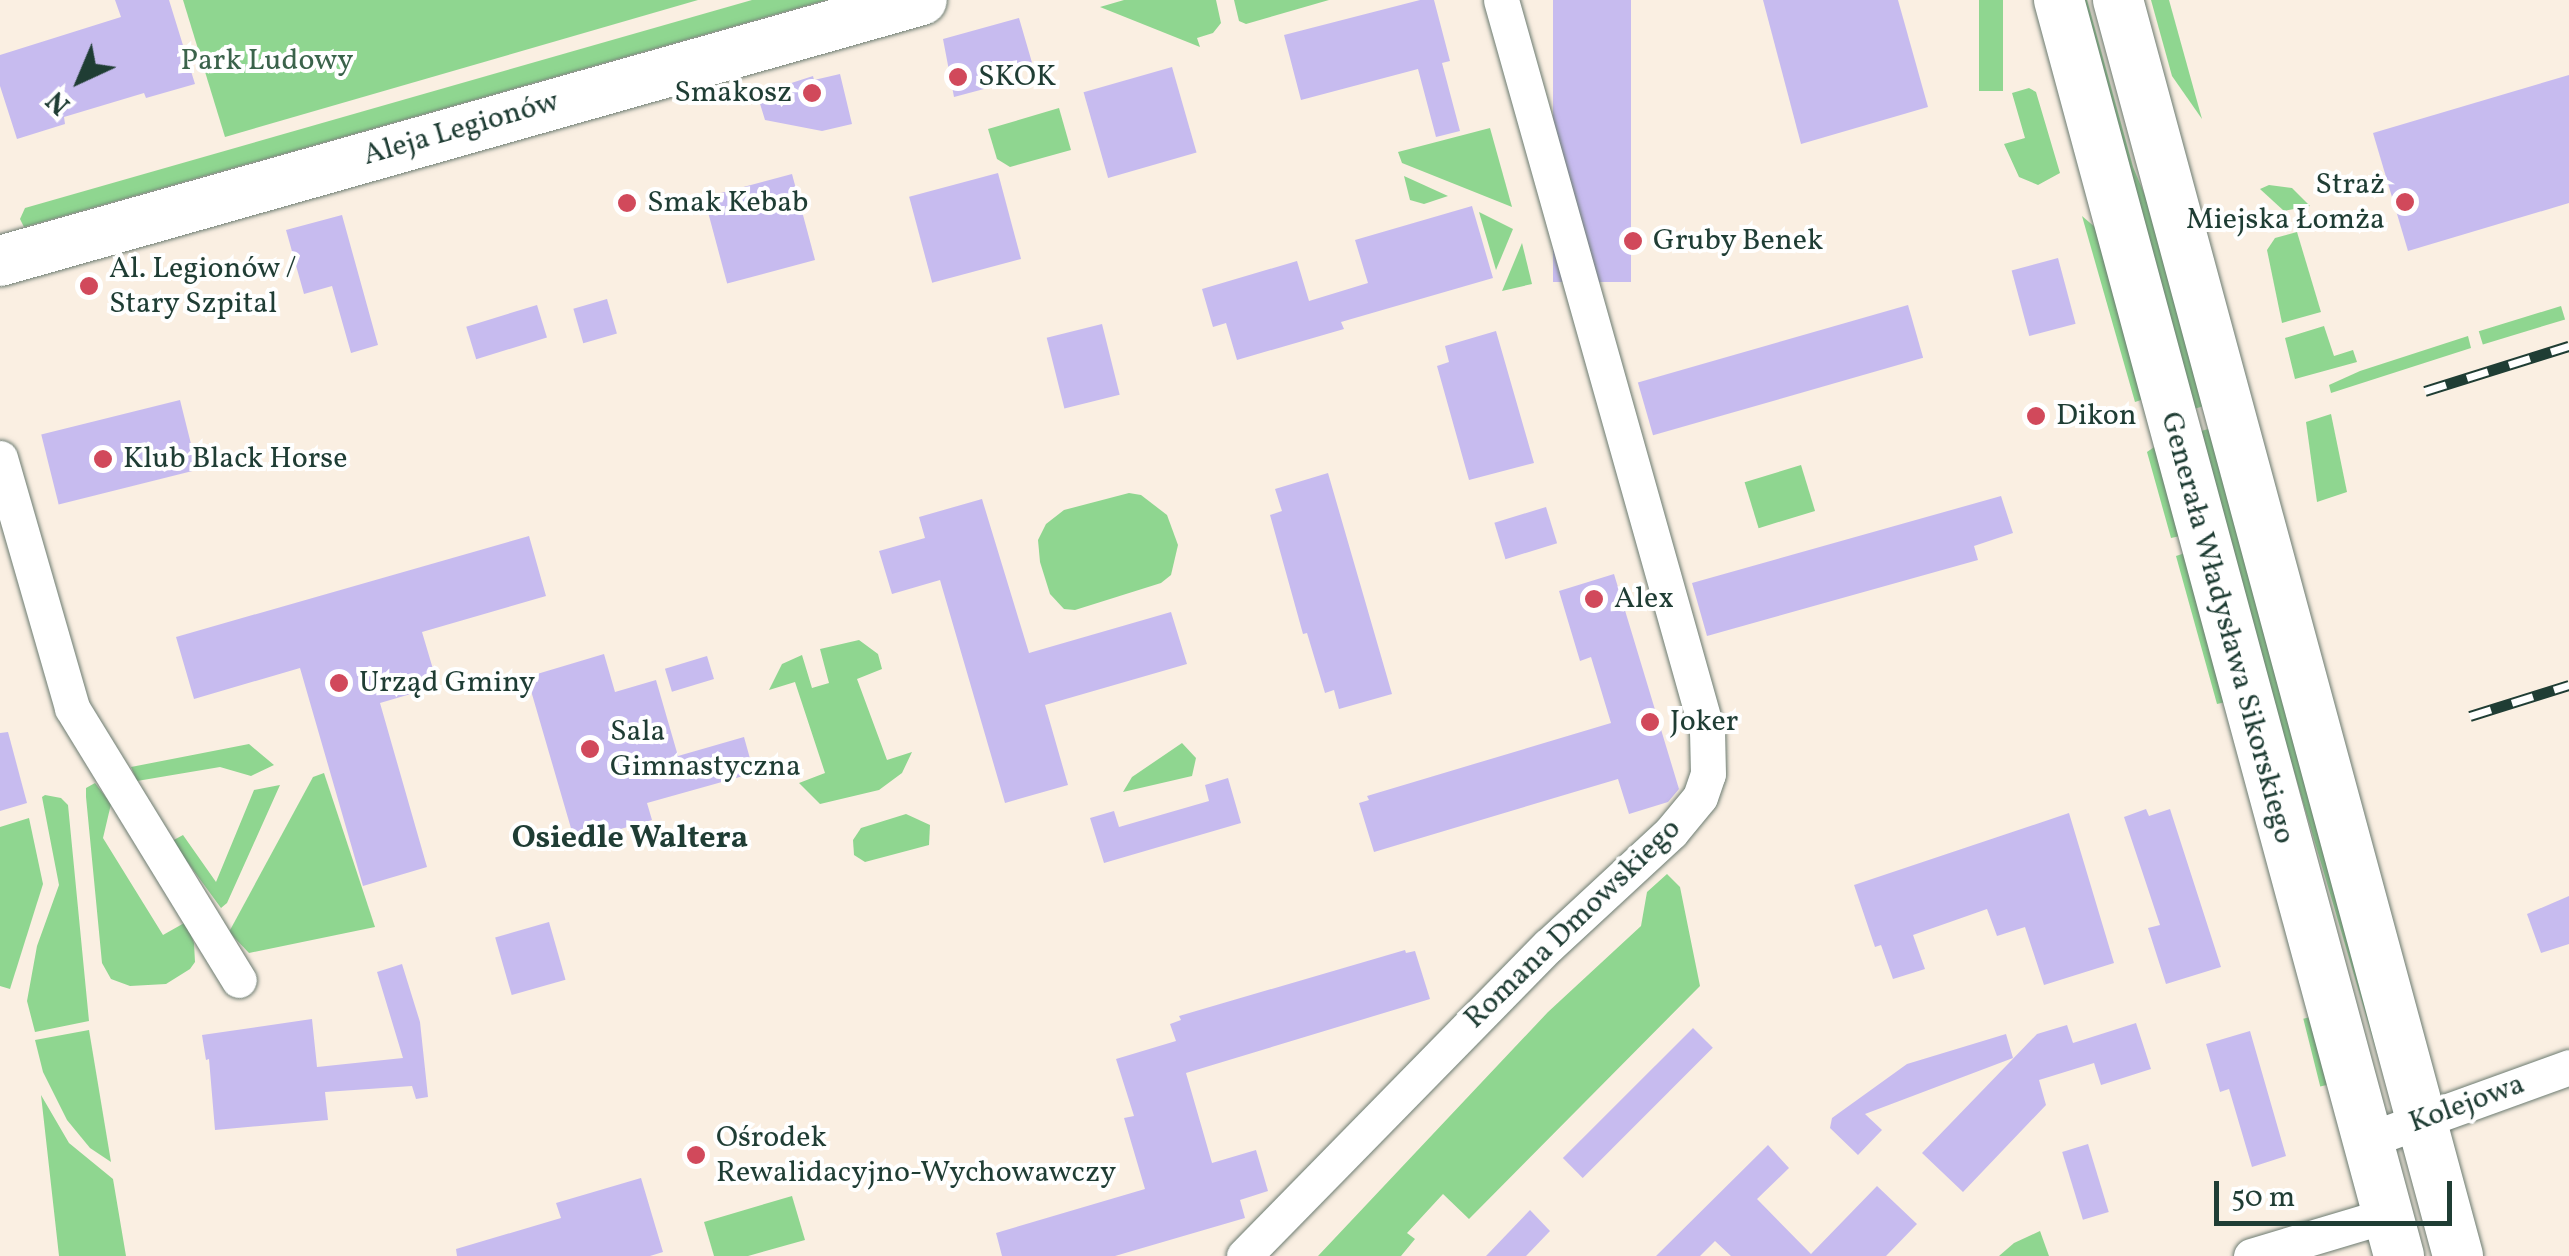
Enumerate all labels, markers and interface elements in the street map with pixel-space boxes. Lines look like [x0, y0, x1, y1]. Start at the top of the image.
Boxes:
north arrow [30, 30, 130, 130]
park label: Park Ludowy [180, 43, 354, 79]
place label: SKOK [978, 59, 1056, 95]
marker: SKOK [947, 66, 969, 88]
place label: Smakosz [674, 75, 792, 111]
text: N [38, 81, 80, 123]
marker: Smakosz [801, 82, 823, 104]
street label: Aleja Legionów [359, 84, 563, 174]
place label: Straż Miejska Łomża [2186, 167, 2385, 238]
place label: Smak Kebab [647, 185, 809, 221]
marker: Straż Miejska Łomża [2394, 191, 2416, 213]
marker: Smak Kebab [616, 192, 638, 214]
place label: Gruby Benek [1653, 223, 1824, 259]
marker: Gruby Benek [1622, 230, 1644, 252]
place label: Al. Legionów / Stary Szpital [109, 251, 297, 322]
marker: Al. Legionów / Stary Szpital [78, 275, 100, 297]
place label: Dikon [2056, 398, 2137, 434]
marker: Dikon [2025, 405, 2047, 427]
street label: Generała Władysława Sikorskiego [2152, 408, 2302, 848]
place label: Klub Black Horse [123, 441, 347, 477]
marker: Klub Black Horse [92, 448, 114, 470]
place label: Alex [1614, 581, 1674, 617]
marker: Alex [1583, 588, 1605, 610]
place label: Urząd Gminy [359, 665, 535, 701]
marker: Urząd Gminy [328, 672, 350, 694]
place label: Joker [1670, 704, 1738, 740]
marker: Joker [1639, 711, 1661, 733]
place label: Sala Gimnastyczna [610, 714, 801, 784]
marker: Sala Gimnastyczna [579, 738, 601, 760]
street label: Romana Dmowskiego [1457, 811, 1689, 1037]
district label: Osiedle Waltera [511, 820, 749, 858]
street label: Kolejowa [2404, 1067, 2530, 1141]
place label: Ośrodek Rewalidacyjno-Wychowawczy [716, 1120, 1116, 1190]
marker: Ośrodek Rewalidacyjno-Wychowawczy [685, 1144, 707, 1166]
scale bar [2219, 1161, 2456, 1223]
text: 50 m [2231, 1177, 2295, 1219]

